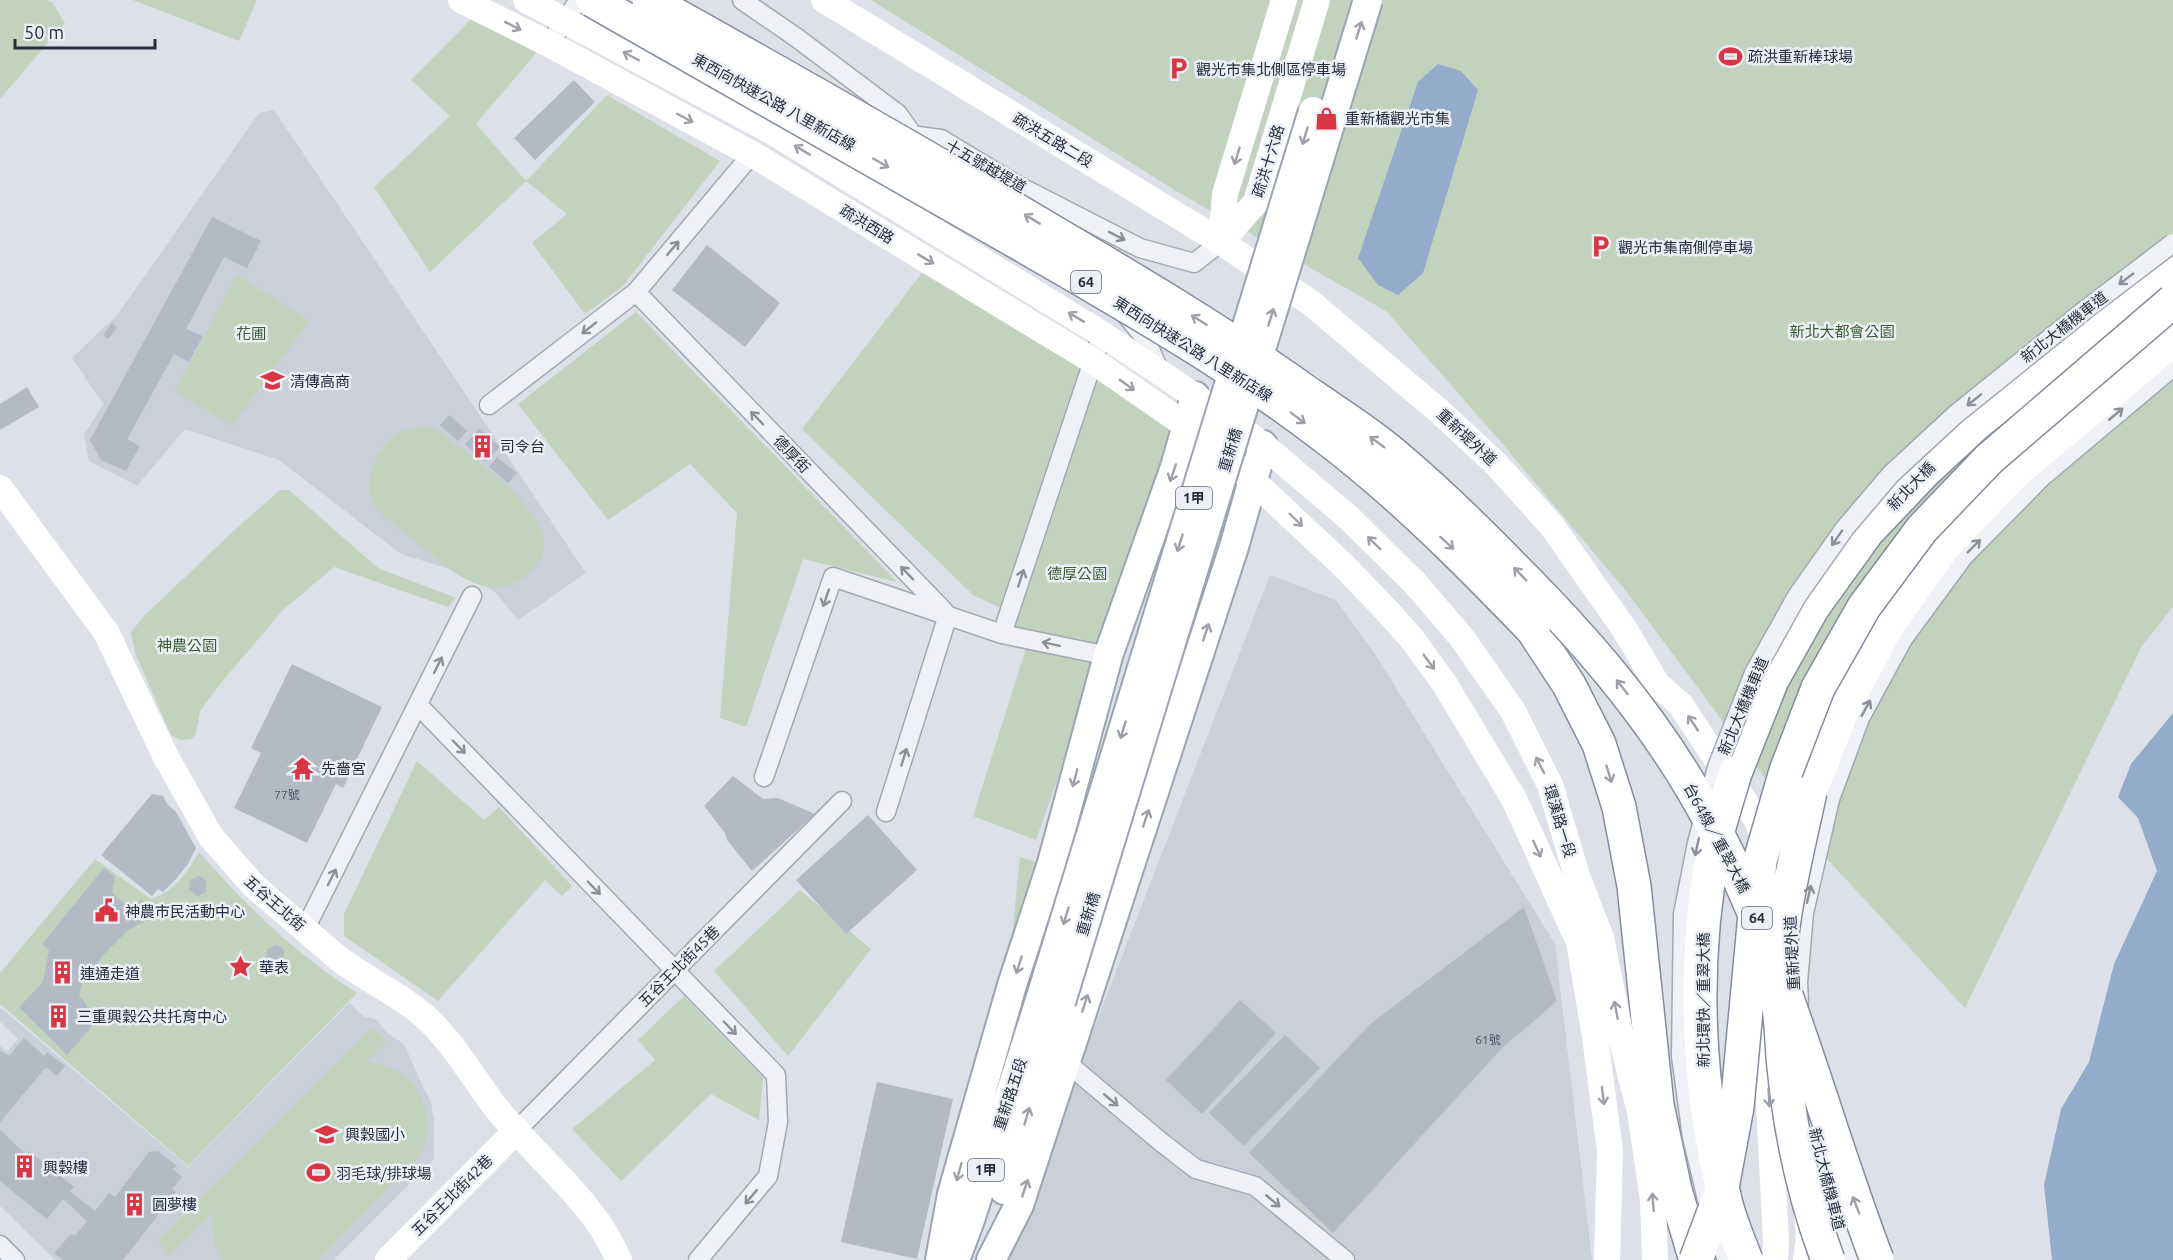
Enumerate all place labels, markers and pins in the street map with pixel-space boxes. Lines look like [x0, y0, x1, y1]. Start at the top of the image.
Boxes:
sports icon: 疏洪重新棒球場 [1717, 43, 1743, 69]
place label: 疏洪重新棒球場 [1748, 48, 1853, 65]
parking icon: 觀光市集北側區停車場 [1165, 56, 1191, 82]
place label: 觀光市集北側區停車場 [1196, 61, 1346, 78]
shop icon: 重新橋觀光市集 [1314, 105, 1340, 131]
place label: 重新橋觀光市集 [1345, 110, 1450, 127]
parking icon: 觀光市集南側停車場 [1587, 234, 1613, 260]
place label: 觀光市集南側停車場 [1618, 239, 1753, 256]
school or university icon: 清傳高商 [259, 368, 285, 394]
place label: 清傳高商 [290, 373, 350, 390]
building icon: 司令台 [469, 433, 495, 459]
place label: 司令台 [500, 438, 545, 455]
temple icon: 先嗇宮 [290, 755, 316, 781]
place label: 先嗇宮 [321, 760, 366, 777]
public building icon: 神農市民活動中心 [94, 898, 120, 924]
place label: 神農市民活動中心 [125, 903, 245, 920]
place icon: 華表 [228, 954, 254, 980]
place label: 華表 [259, 959, 289, 976]
building icon: 連通走道 [49, 960, 75, 986]
place label: 連通走道 [80, 965, 140, 982]
building icon: 三重興穀公共托育中心 [46, 1003, 72, 1029]
place label: 三重興穀公共托育中心 [77, 1008, 227, 1025]
school or university icon: 興穀國小 [314, 1121, 340, 1147]
place label: 興穀國小 [345, 1126, 405, 1143]
building icon: 興穀樓 [12, 1154, 38, 1180]
place label: 興穀樓 [43, 1159, 88, 1176]
sports icon: 羽毛球/排球場 [305, 1160, 331, 1186]
place label: 羽毛球/排球場 [336, 1165, 432, 1182]
building icon: 圓夢樓 [121, 1191, 147, 1217]
place label: 圓夢樓 [152, 1196, 197, 1213]

